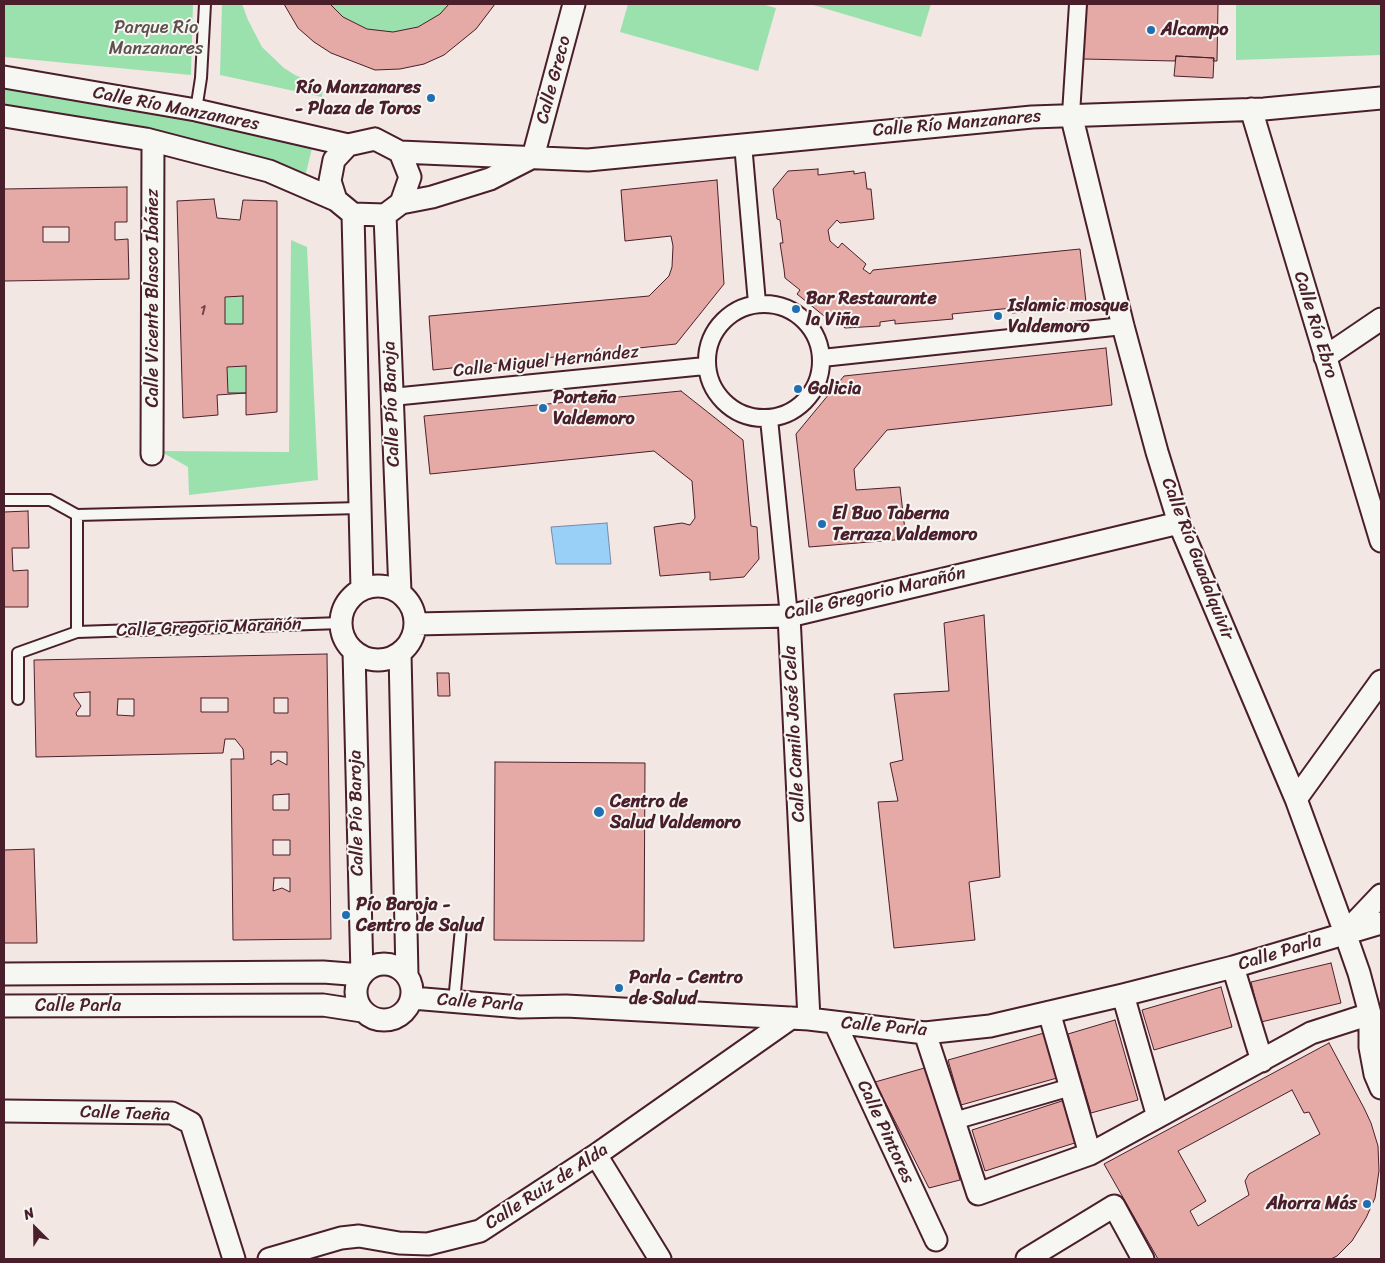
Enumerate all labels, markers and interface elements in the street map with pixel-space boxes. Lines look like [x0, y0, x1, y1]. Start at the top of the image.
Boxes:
park label: Parque Río Manzanares [109, 17, 203, 59]
place label: Alcampo [1161, 19, 1228, 41]
marker: Alcampo [1145, 24, 1157, 36]
street label: Calle Greco [532, 34, 576, 126]
place label: Río Manzanares - Plaza de Toros [295, 77, 421, 120]
street label: Calle Río Manzanares [91, 82, 261, 136]
marker: Río Manzanares - Plaza de Toros [425, 92, 437, 104]
street label: Calle Río Manzanares [872, 106, 1042, 142]
street label: Calle Vicente Blasco Ibáñez [142, 189, 164, 407]
street label: Calle Río Ebro [1289, 269, 1341, 381]
place label: Bar Restaurante la Viña [806, 288, 937, 330]
place label: Islamic mosque Valdemoro [1008, 295, 1128, 338]
house number: 1 [200, 302, 206, 320]
marker: Bar Restaurante la Viña [790, 303, 802, 315]
marker: Islamic mosque Valdemoro [992, 310, 1004, 322]
street label: Calle Pío Baroja [379, 341, 405, 467]
street label: Calle Miguel Hernández [452, 342, 640, 382]
place label: Galicia [808, 378, 861, 400]
marker: Galicia [792, 383, 804, 395]
place label: Porteña Valdemoro [553, 387, 635, 429]
marker: Porteña Valdemoro [537, 402, 549, 414]
street label: Calle Río Guadalquivir [1156, 475, 1238, 643]
place label: El Buo Taberna Terraza Valdemoro [832, 503, 977, 546]
marker: El Buo Taberna Terraza Valdemoro [816, 518, 828, 530]
street label: Calle Gregorio Marañón [782, 563, 968, 625]
street label: Calle Gregorio Marañón [116, 614, 302, 642]
street label: Calle Camilo José Cela [780, 645, 810, 823]
street label: Calle Pío Baroja [345, 750, 369, 876]
place label: Centro de Salud Valdemoro [610, 791, 741, 834]
marker: Centro de Salud Valdemoro [592, 805, 606, 819]
place label: Pío Baroja - Centro de Salud [356, 894, 483, 936]
marker: Pío Baroja - Centro de Salud [340, 909, 352, 921]
street label: Calle Parla [1236, 930, 1324, 976]
place label: Parla - Centro de Salud [629, 967, 743, 1010]
marker: Parla - Centro de Salud [613, 982, 625, 994]
street label: Calle Parla [436, 989, 524, 1017]
street label: Calle Parla [35, 995, 121, 1017]
street label: Calle Parla [840, 1012, 928, 1042]
street label: Calle Pintores [852, 1077, 918, 1187]
street label: Calle Taeña [80, 1102, 170, 1126]
street label: Calle Ruiz de Alda [482, 1139, 612, 1235]
place label: Ahorra Más [1266, 1193, 1357, 1215]
marker: Ahorra Más [1361, 1198, 1373, 1210]
text: N [20, 1200, 38, 1227]
north arrow [10, 1203, 60, 1253]

